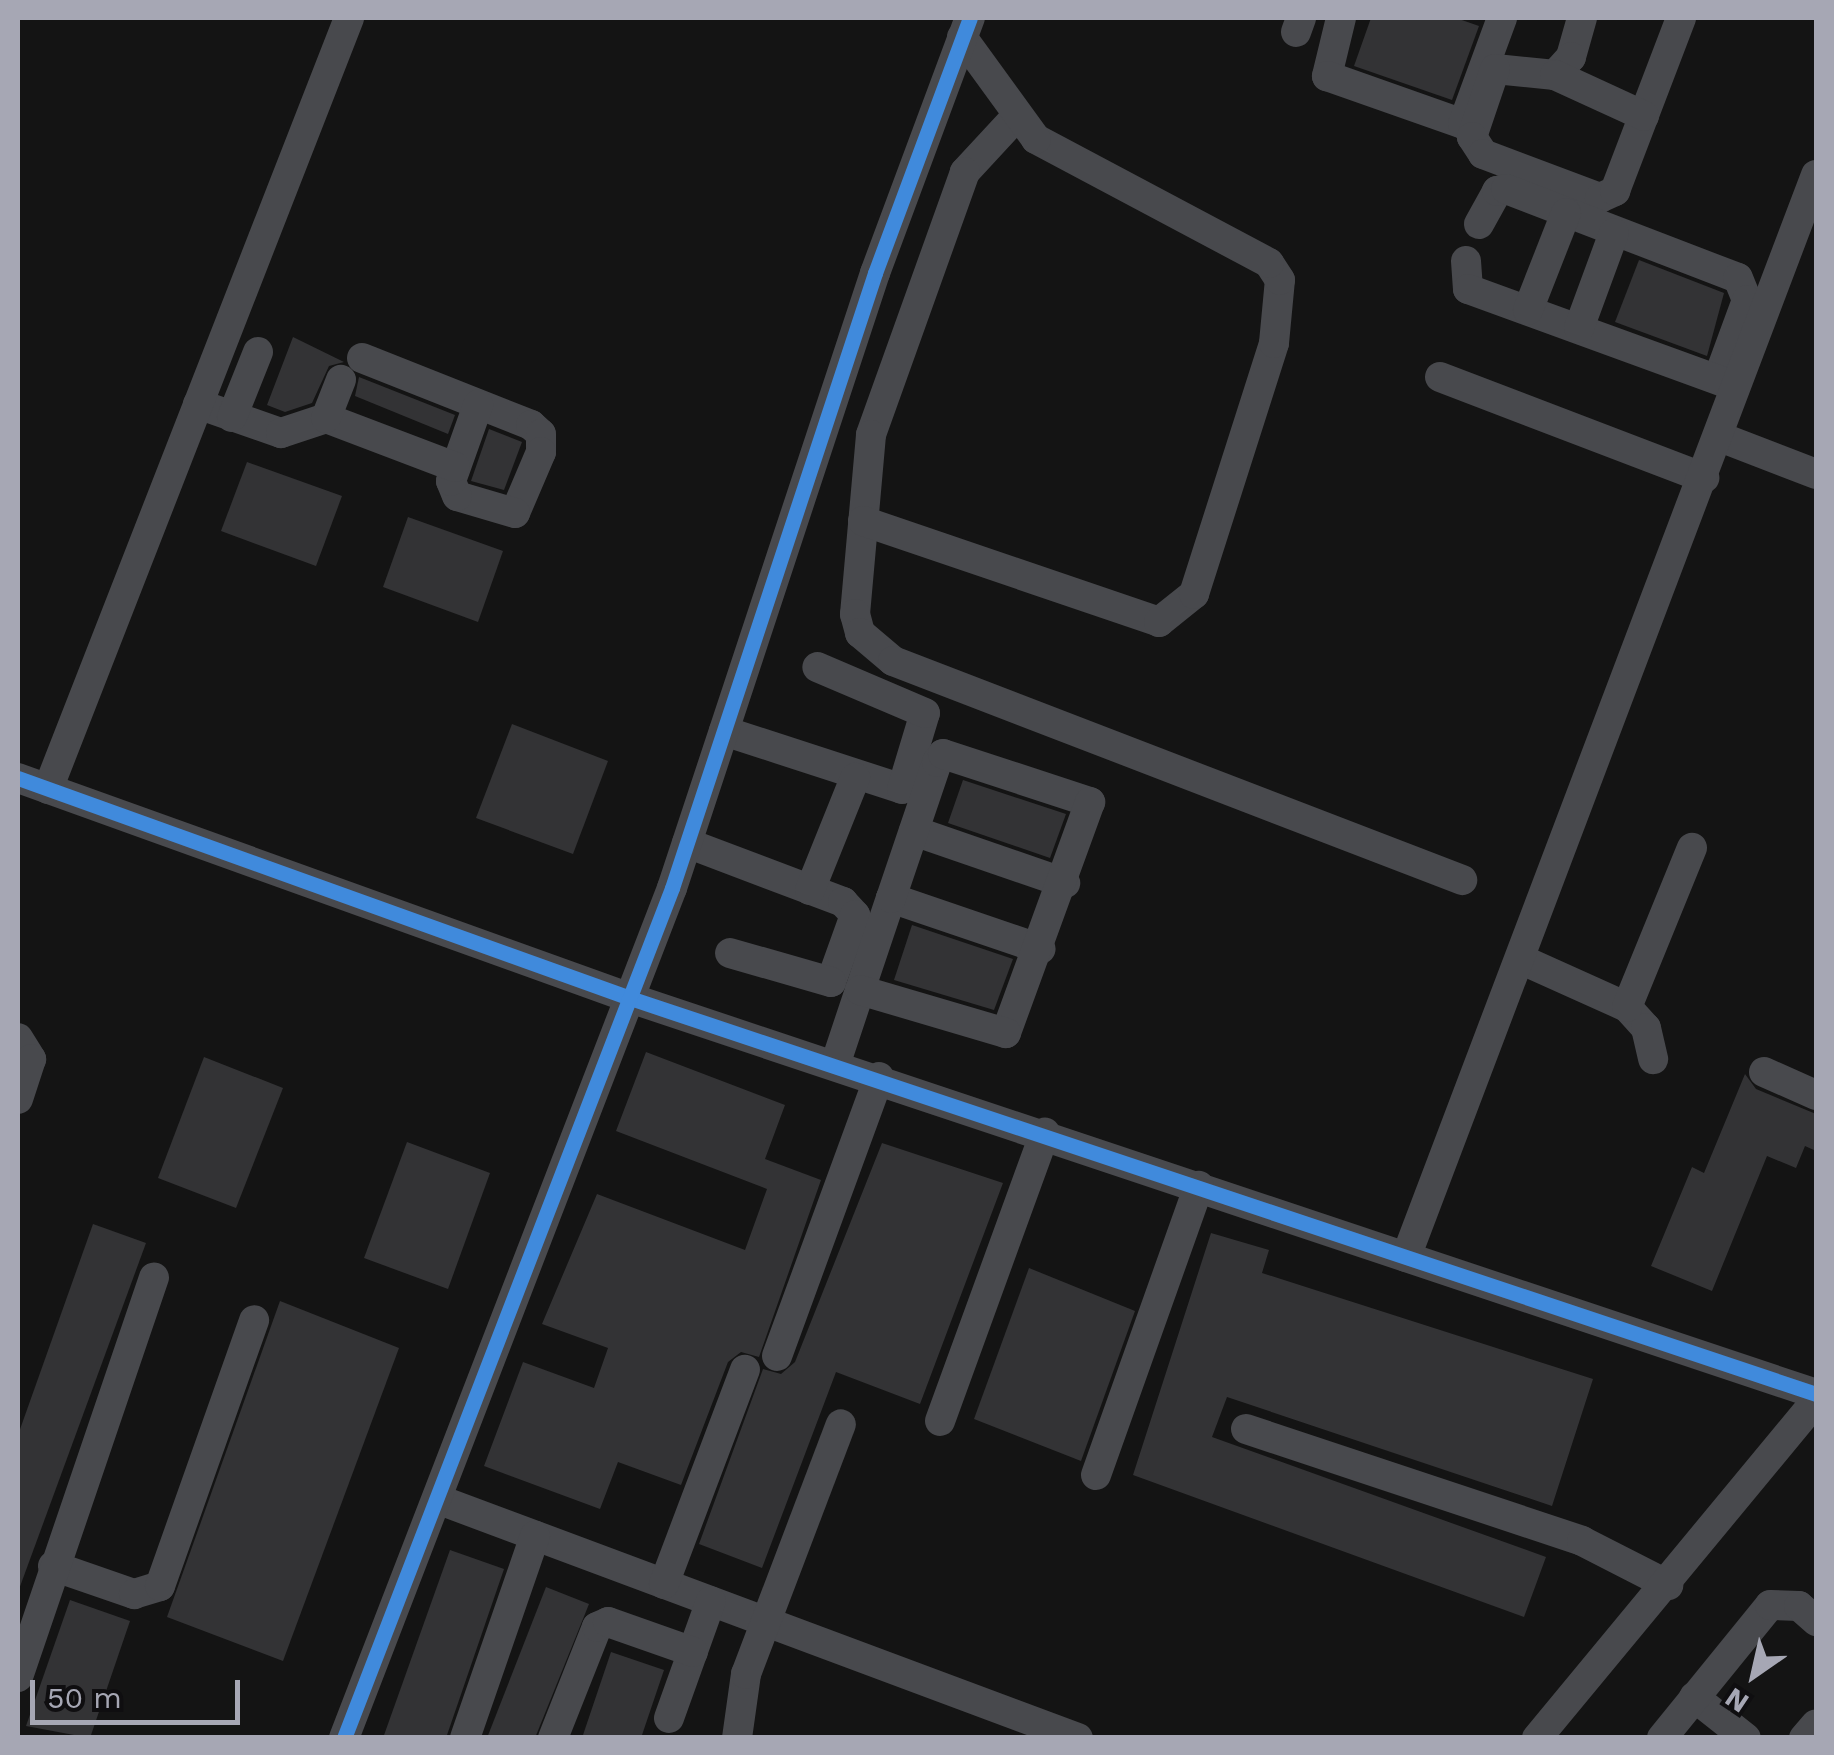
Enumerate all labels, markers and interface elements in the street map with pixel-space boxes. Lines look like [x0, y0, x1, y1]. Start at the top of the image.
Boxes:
north arrow [1704, 1625, 1804, 1725]
scale bar [35, 1660, 245, 1722]
text: 50 m [47, 1680, 122, 1715]
text: N [1719, 1681, 1755, 1720]

